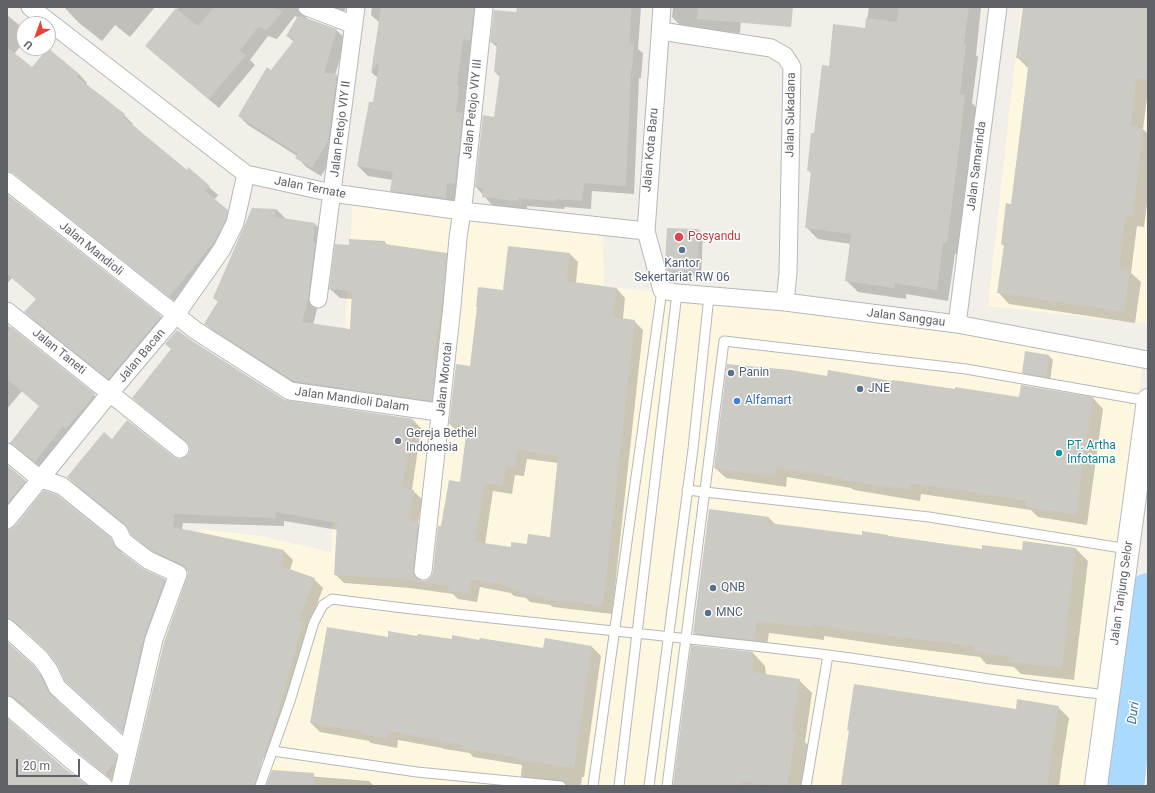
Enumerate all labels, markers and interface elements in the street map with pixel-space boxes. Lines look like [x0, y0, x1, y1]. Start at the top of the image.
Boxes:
north arrow [16, 16, 56, 56]
text: U [21, 37, 35, 52]
street label: Jalan Petojo VIY III [461, 58, 485, 160]
street label: Jalan Sukadana [783, 72, 799, 158]
street label: Jalan Petojo VIY II [328, 80, 354, 178]
street label: Jalan Kota Baru [640, 107, 662, 193]
street label: Jalan Samarinda [964, 121, 990, 211]
street label: Jalan Ternate [273, 174, 347, 202]
street label: Jalan Mandioli [56, 219, 126, 279]
place label: Posyandu [688, 230, 741, 244]
marker: Posyandu [673, 231, 685, 243]
marker: Kantor Sekertariat RW 06 [677, 245, 687, 255]
place label: Kantor Sekertariat RW 06 [634, 257, 730, 285]
street label: Jalan Sanggau [866, 306, 946, 330]
street label: Jalan Taneti [29, 326, 89, 378]
street label: Jalan Bacan [115, 326, 169, 386]
street label: Jalan Morotai [434, 342, 456, 416]
place label: Panin [739, 366, 769, 380]
marker: Panin [726, 368, 736, 378]
place label: JNE [868, 382, 890, 396]
marker: JNE [855, 384, 865, 394]
street label: Jalan Mandioli Dalam [294, 385, 410, 415]
place label: Alfamart [745, 394, 792, 408]
marker: Alfamart [732, 396, 742, 406]
place label: Gereja Bethel Indonesia [406, 427, 477, 455]
marker: Gereja Bethel Indonesia [393, 436, 403, 446]
place label: PT. Artha Infotama [1067, 439, 1116, 467]
marker: PT. Artha Infotama [1054, 448, 1064, 458]
street label: Jalan Tanjung Selor [1108, 540, 1136, 646]
place label: QNB [721, 581, 745, 595]
marker: QNB [708, 583, 718, 593]
place label: MNC [716, 606, 743, 620]
marker: MNC [703, 608, 713, 618]
water label: Duri [1125, 701, 1143, 725]
scale bar [18, 751, 82, 777]
text: 20 m [23, 759, 50, 773]

